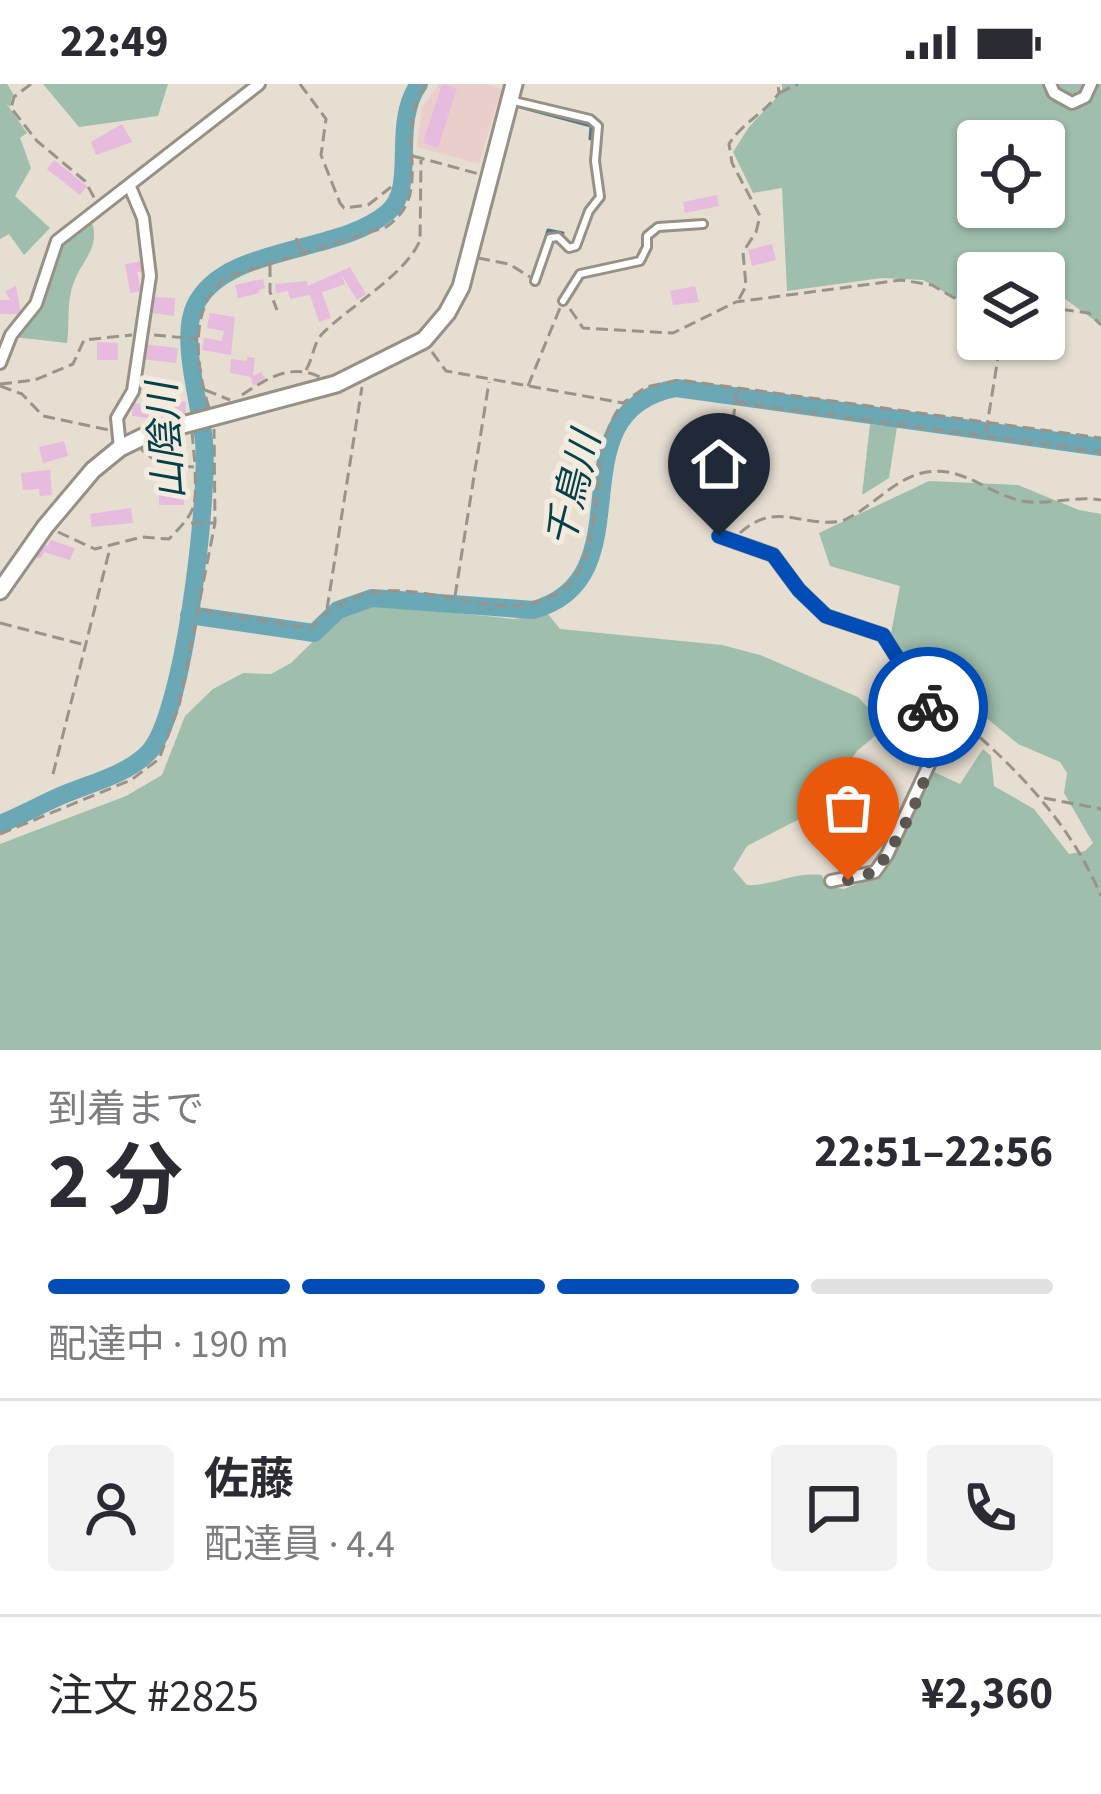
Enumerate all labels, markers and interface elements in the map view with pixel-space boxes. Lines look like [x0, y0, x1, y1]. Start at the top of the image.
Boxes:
text: 22:49 [60, 10, 169, 74]
map controls [957, 120, 1065, 360]
button: locate [957, 120, 1065, 228]
button: layers [957, 252, 1065, 360]
water label: 山陰川 [135, 377, 199, 501]
pin [668, 413, 770, 536]
water label: 千鳥川 [533, 422, 616, 553]
icon: home [686, 431, 752, 497]
courier [868, 647, 988, 767]
icon: bike [895, 674, 961, 740]
pin [797, 757, 899, 880]
icon: bag [815, 775, 881, 841]
text: 到着まで [48, 1082, 204, 1138]
text: 22:51–22:56 [814, 1120, 1053, 1184]
text: 2 分 [48, 1127, 183, 1238]
text: 配達中 · 190 m [48, 1317, 289, 1373]
button: person [48, 1445, 174, 1571]
button: chat [771, 1445, 897, 1571]
button: phone [927, 1445, 1053, 1571]
text: 佐藤 [204, 1448, 294, 1512]
text: 配達員 · 4.4 [204, 1517, 395, 1573]
text: ¥2,360 [921, 1662, 1053, 1726]
text: 注文 #2825 [48, 1665, 259, 1729]

